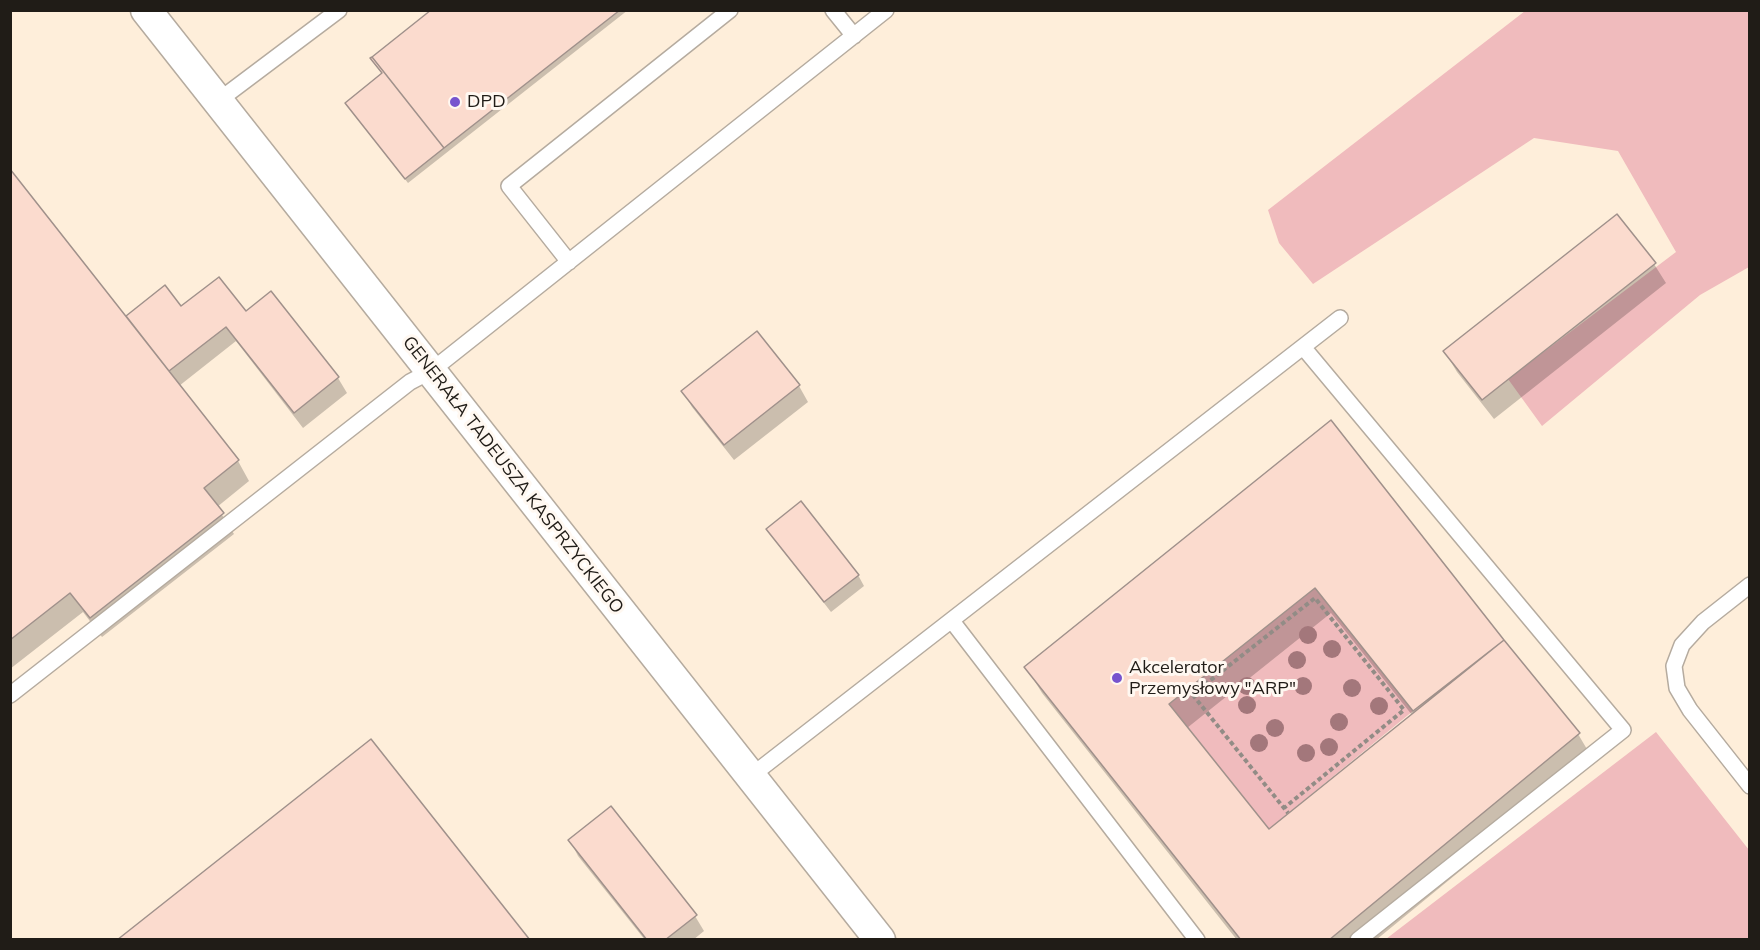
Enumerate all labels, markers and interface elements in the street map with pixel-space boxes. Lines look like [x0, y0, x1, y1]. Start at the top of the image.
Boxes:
place label: DPD [467, 91, 506, 113]
marker: DPD [448, 95, 462, 109]
street label: GENERAŁA TADEUSZA KASPRZYCKIEGO [398, 332, 628, 618]
place label: Akcelerator Przemysłowy "ARP" [1129, 657, 1296, 700]
marker: Akcelerator Przemysłowy "ARP" [1110, 671, 1124, 685]

